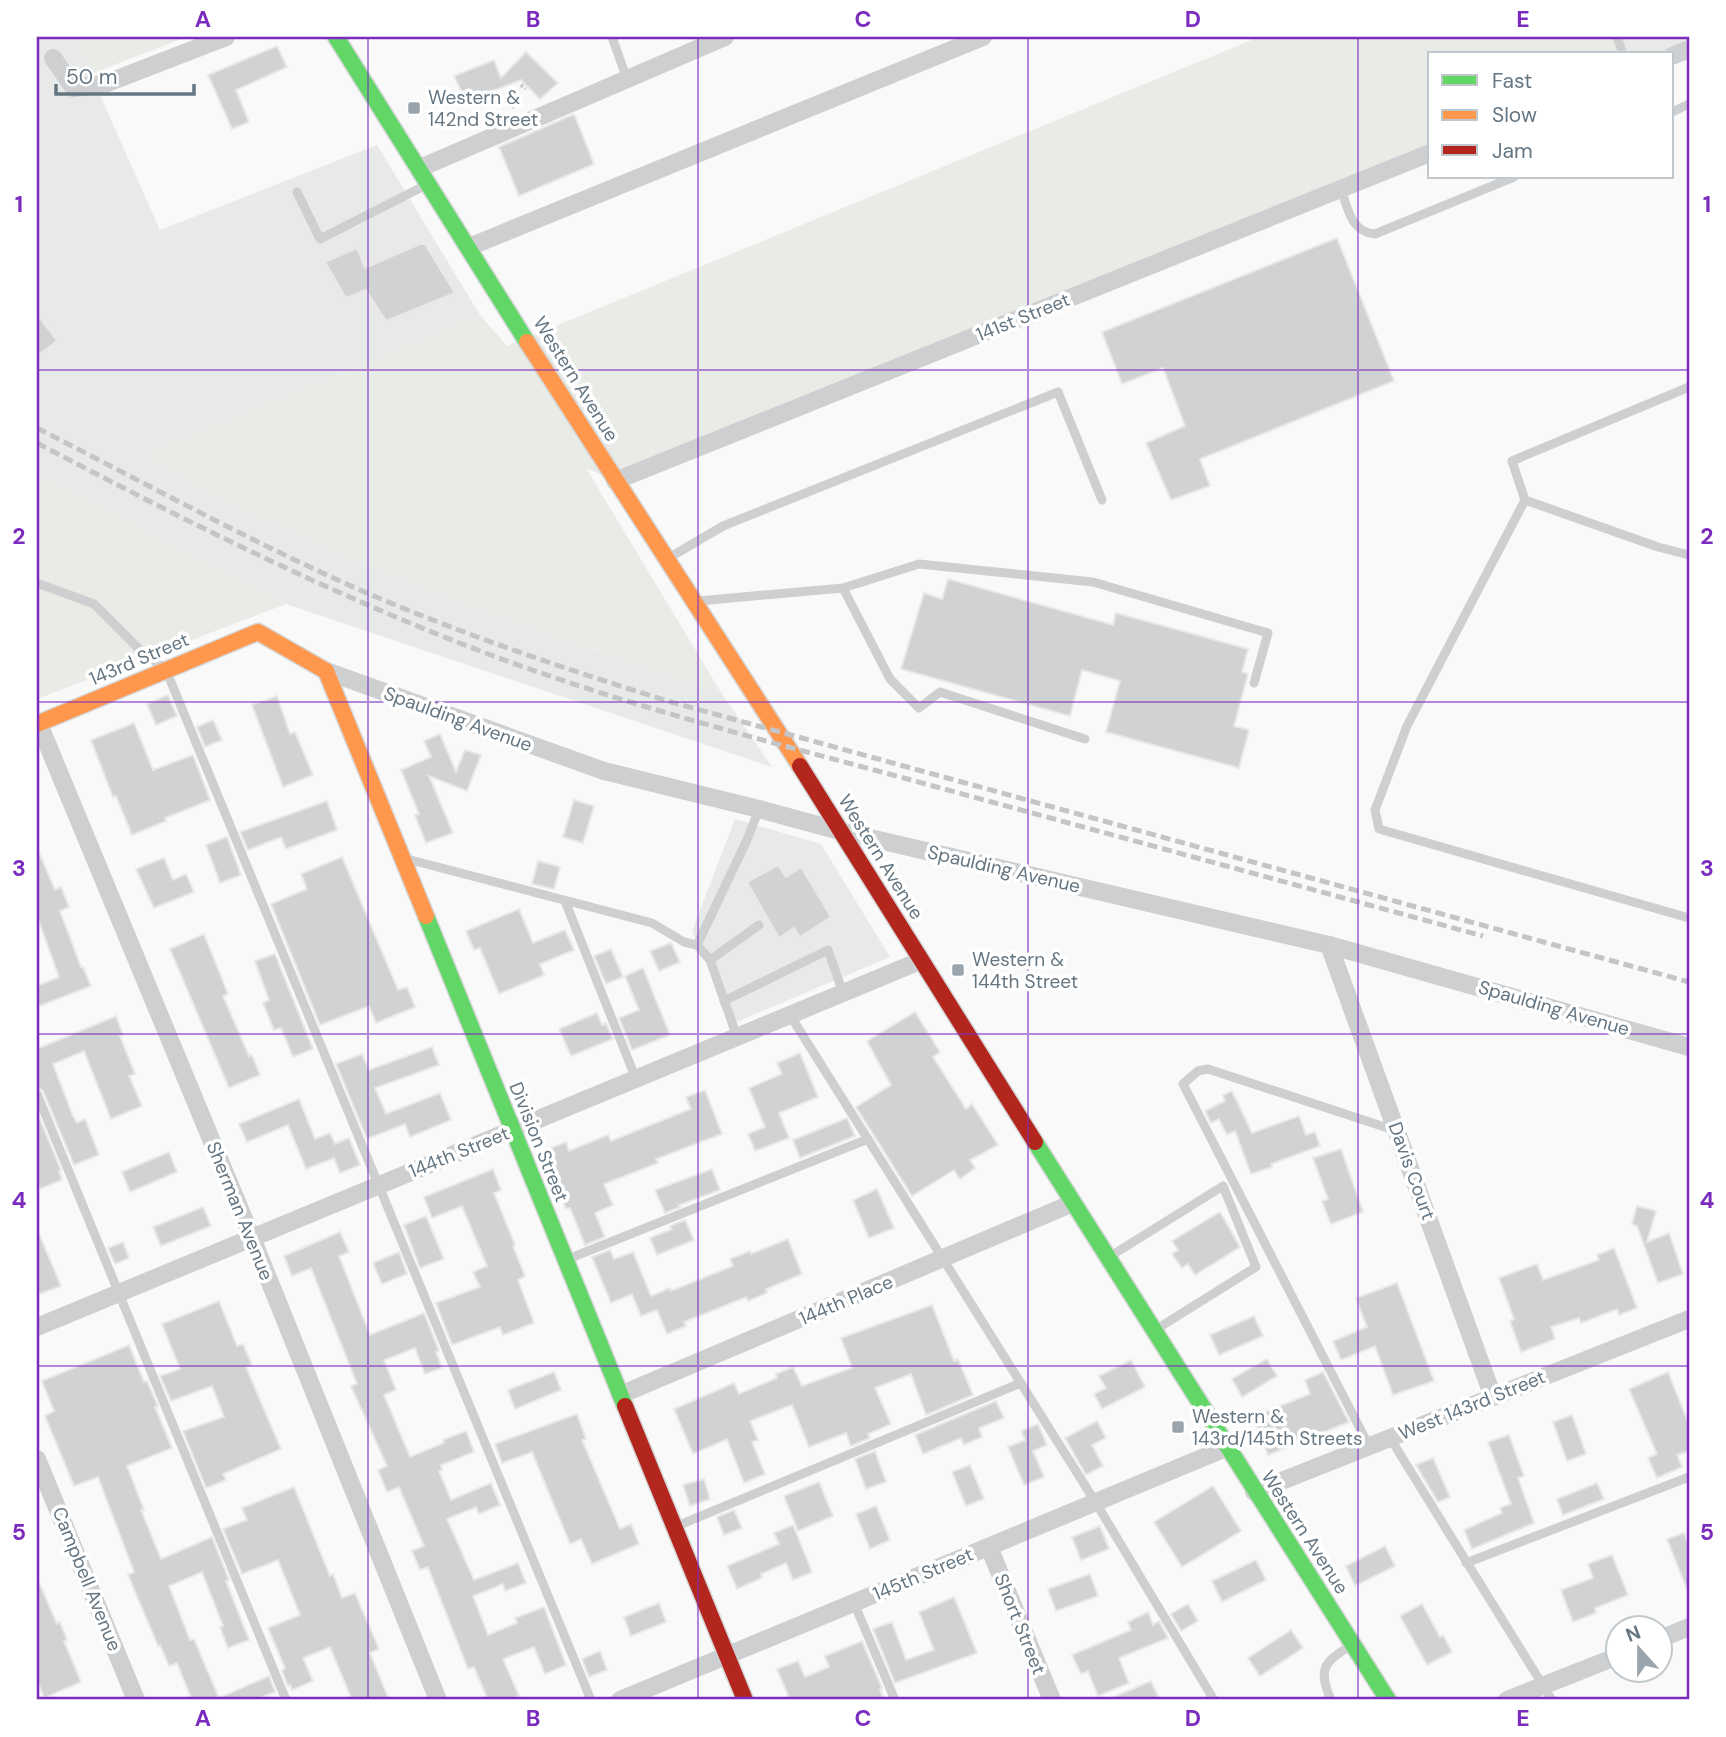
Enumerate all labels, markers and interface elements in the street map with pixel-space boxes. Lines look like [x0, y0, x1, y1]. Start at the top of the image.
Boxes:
text: A [195, 4, 211, 34]
text: B [526, 4, 540, 34]
text: C [855, 4, 871, 34]
text: D [1185, 4, 1201, 34]
text: E [1516, 4, 1530, 34]
scale bar [56, 52, 194, 96]
legend [1428, 52, 1674, 178]
text: 50 m [66, 63, 117, 91]
text: Fast [1492, 67, 1532, 95]
place label: Western & 142nd Street [428, 85, 538, 132]
marker: Western & 142nd Street [406, 100, 422, 116]
text: Slow [1492, 101, 1537, 129]
text: Jam [1492, 137, 1533, 165]
text: 1 [15, 189, 23, 219]
text: 1 [1703, 189, 1711, 219]
street label: 141st Street [972, 287, 1074, 347]
street label: Western Avenue [528, 312, 624, 446]
text: 2 [12, 521, 26, 551]
text: 2 [1700, 521, 1714, 551]
street label: 143rd Street [85, 627, 193, 691]
street label: Spaulding Avenue [380, 681, 536, 757]
street label: Western Avenue [833, 790, 929, 924]
street label: Spaulding Avenue [925, 839, 1083, 899]
text: 3 [12, 853, 26, 883]
text: 3 [1700, 853, 1714, 883]
place label: Western & 144th Street [972, 947, 1078, 994]
marker: Western & 144th Street [950, 962, 966, 978]
street label: Spaulding Avenue [1476, 974, 1632, 1042]
street label: Division Street [504, 1078, 574, 1206]
street label: Davis Court [1383, 1119, 1441, 1223]
street label: 144th Street [405, 1121, 513, 1183]
street label: Sherman Avenue [201, 1138, 279, 1284]
text: 4 [12, 1185, 27, 1215]
text: 4 [1700, 1185, 1715, 1215]
street label: 144th Place [795, 1269, 897, 1331]
street label: West 143rd Street [1395, 1364, 1549, 1446]
place label: Western & 143rd/145th Streets [1192, 1404, 1363, 1451]
marker: Western & 143rd/145th Streets [1170, 1419, 1186, 1435]
street label: Western Avenue [1256, 1465, 1354, 1599]
street label: Campbell Avenue [47, 1503, 127, 1655]
text: 5 [12, 1517, 26, 1547]
text: 5 [1700, 1517, 1714, 1547]
street label: 145th Street [869, 1542, 977, 1606]
street label: Short Street [988, 1570, 1052, 1678]
north arrow [1604, 1614, 1674, 1684]
text: N [1622, 1619, 1644, 1648]
text: A [195, 1703, 211, 1733]
text: B [526, 1703, 540, 1733]
text: C [855, 1703, 871, 1733]
text: D [1185, 1703, 1201, 1733]
text: E [1516, 1703, 1530, 1733]

